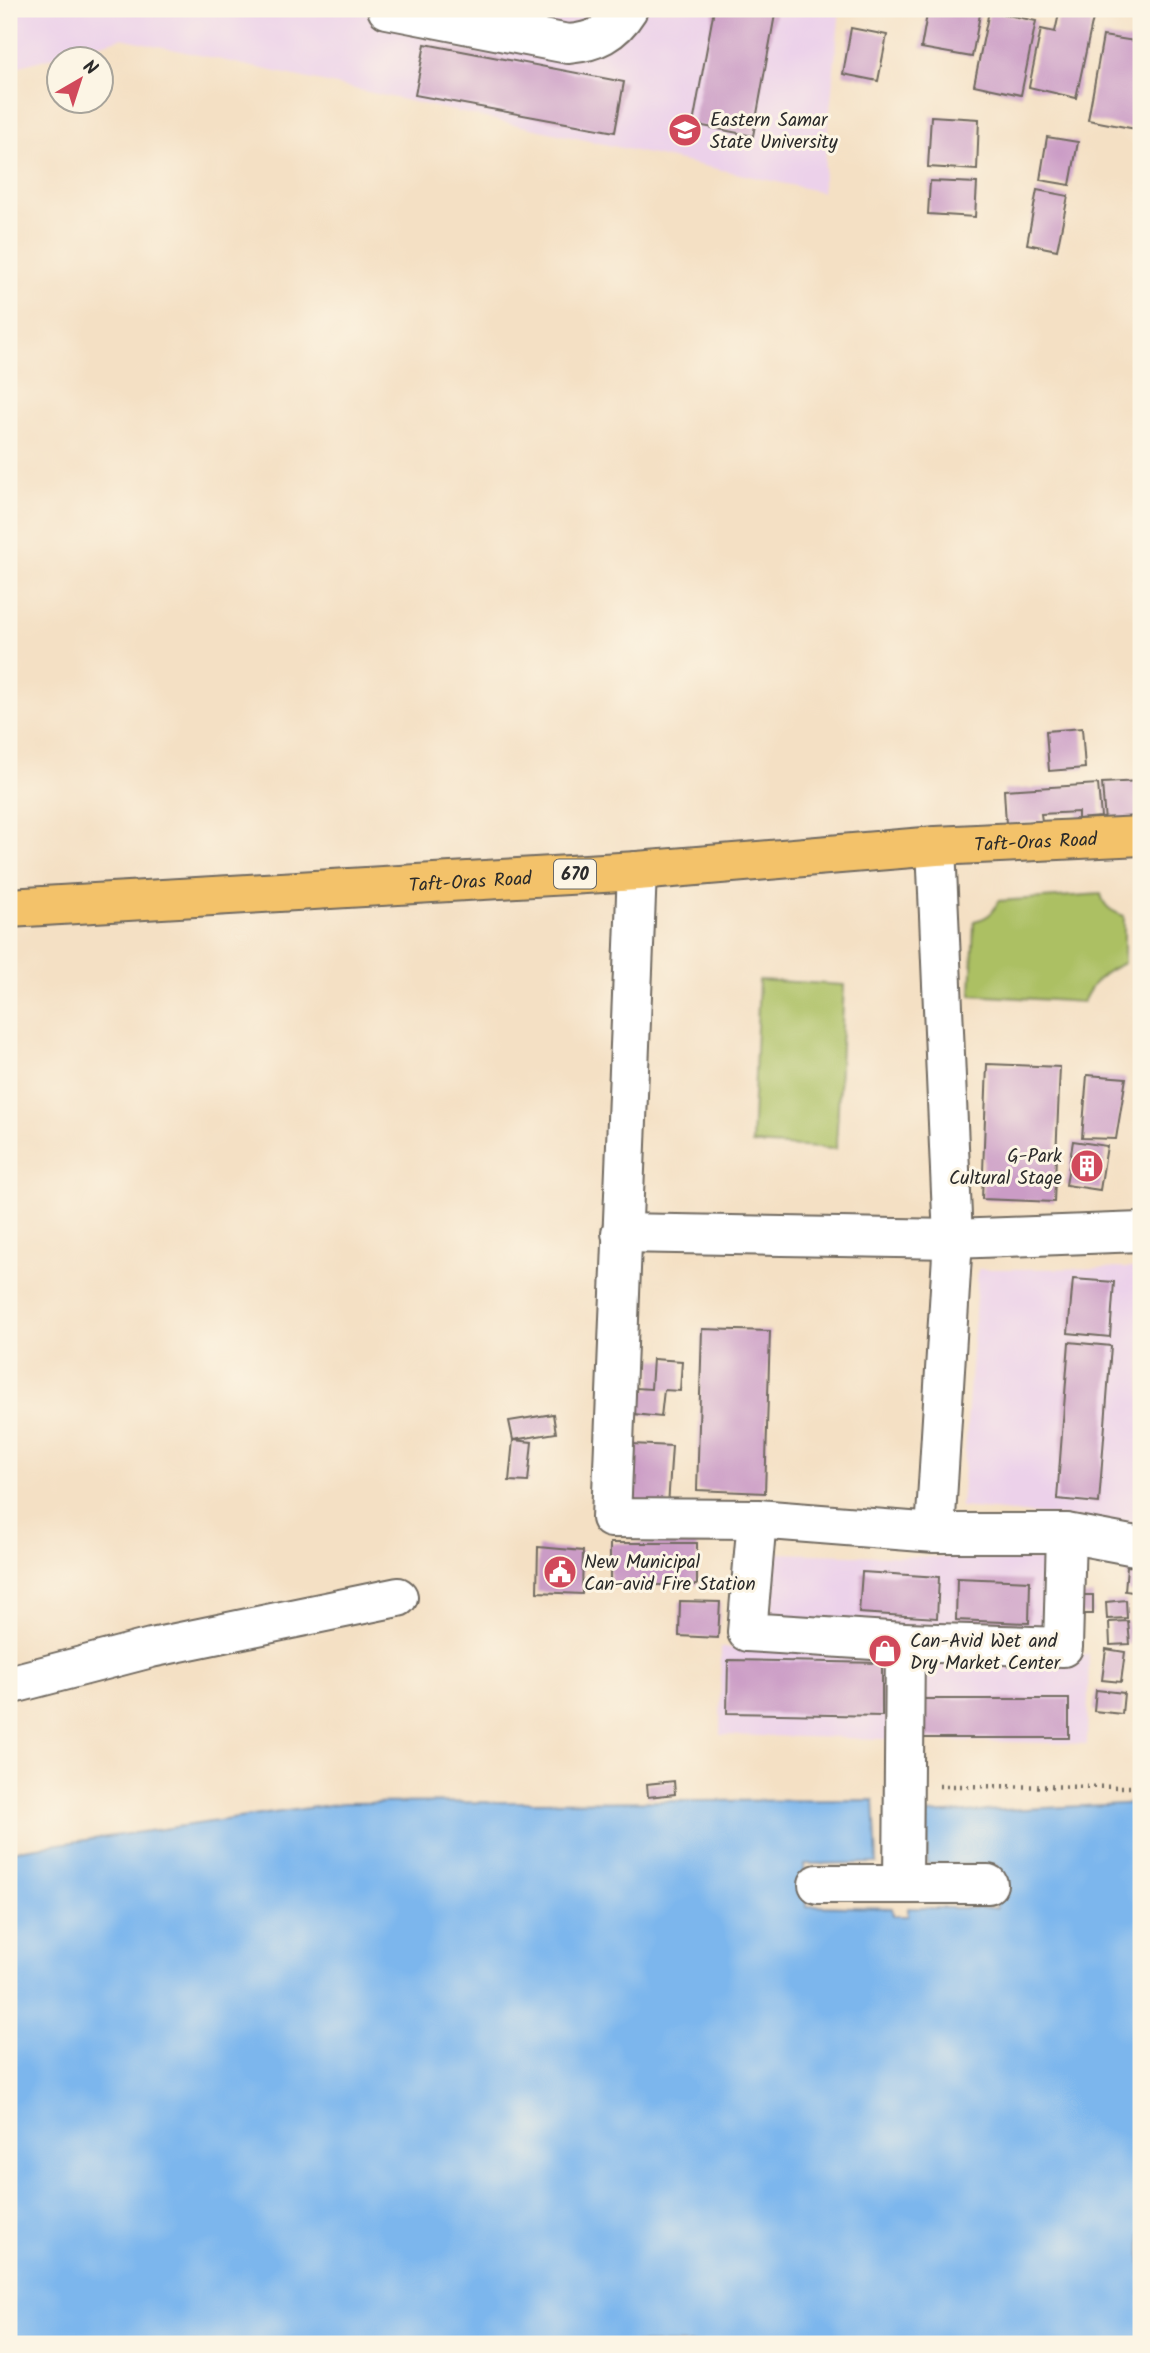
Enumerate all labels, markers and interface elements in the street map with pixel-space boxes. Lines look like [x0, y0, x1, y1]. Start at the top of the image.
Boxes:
north arrow [46, 46, 116, 116]
text: N [75, 53, 104, 84]
place label: Eastern Samar State University [710, 106, 839, 158]
school or university icon: Eastern Samar State University [666, 111, 704, 149]
street label: Taft-Oras Road [974, 825, 1099, 861]
road number: 670 [554, 860, 596, 888]
street label: Taft-Oras Road [408, 864, 533, 901]
place label: G-Park Cultural Stage [949, 1142, 1062, 1194]
building icon: G-Park Cultural Stage [1068, 1147, 1106, 1185]
place label: New Municipal Can-avid Fire Station [584, 1548, 756, 1600]
public building icon: New Municipal Can-avid Fire Station [541, 1553, 579, 1591]
place label: Can-Avid Wet and Dry Market Center [910, 1627, 1062, 1679]
shop icon: Can-Avid Wet and Dry Market Center [866, 1632, 904, 1670]

